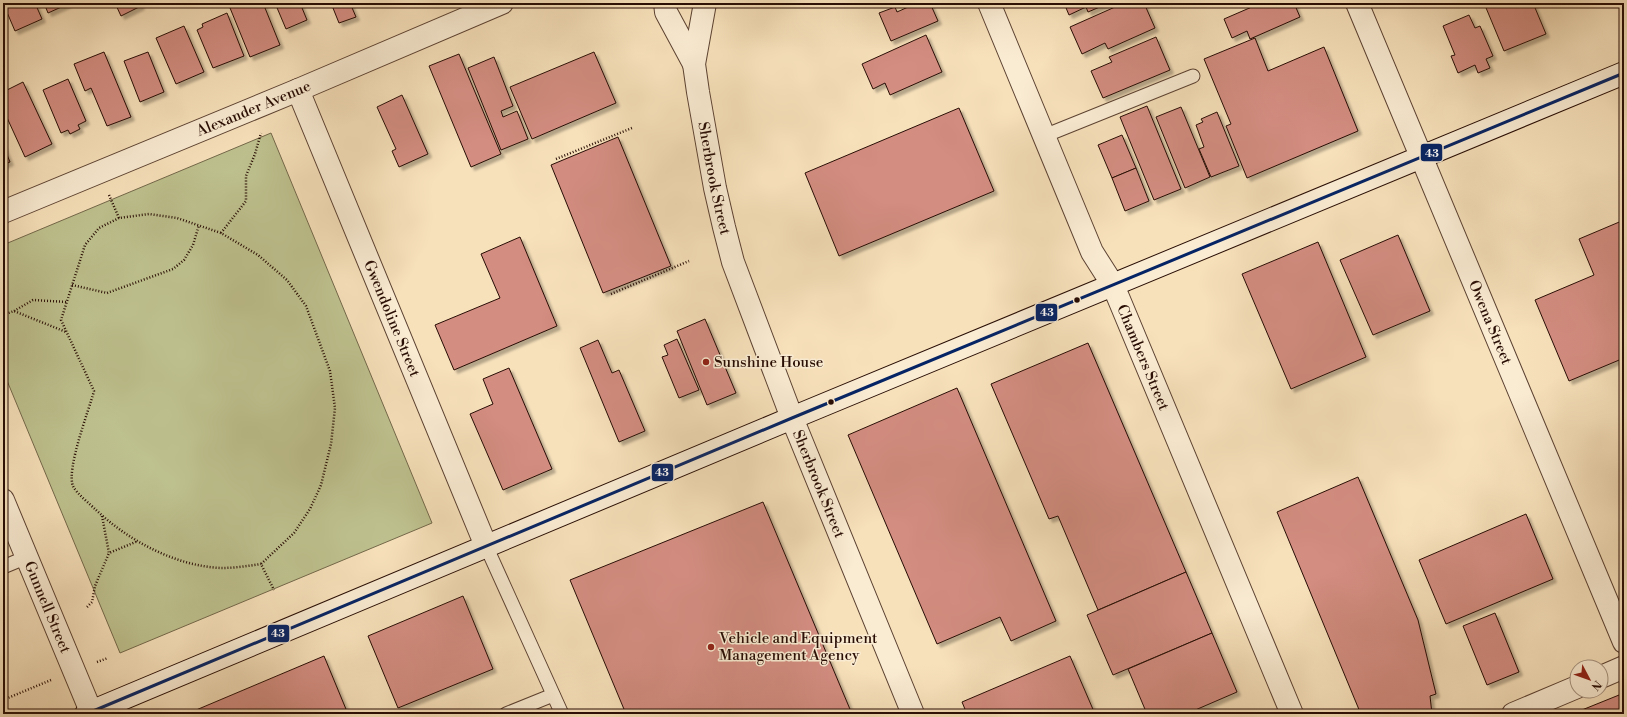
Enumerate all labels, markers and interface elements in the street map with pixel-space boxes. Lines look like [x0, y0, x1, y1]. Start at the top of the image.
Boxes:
street label: Alexander Avenue [193, 77, 314, 141]
street label: Sherbrook Street [693, 120, 735, 238]
line badge: 43 [1420, 143, 1443, 162]
text: 43 [1425, 147, 1439, 161]
street label: Gwendoline Street [359, 257, 424, 380]
street label: Owena Street [1464, 277, 1516, 368]
unlabelled marker [1072, 295, 1082, 305]
street label: Chambers Street [1112, 302, 1174, 414]
line badge: 43 [1035, 303, 1058, 322]
text: 43 [1040, 306, 1054, 320]
place label: Sunshine House [714, 353, 823, 372]
marker: Sunshine House [701, 357, 711, 367]
unlabelled marker [826, 397, 836, 407]
street label: Sherbrook Street [788, 427, 849, 541]
line badge: 43 [651, 463, 674, 482]
text: 43 [655, 466, 669, 480]
street label: Gunnell Street [20, 558, 75, 657]
line badge: 43 [267, 624, 290, 643]
text: 43 [271, 627, 285, 641]
place label: Vehicle and Equipment Management Agency [718, 629, 878, 665]
marker: Vehicle and Equipment Management Agency [706, 642, 716, 652]
north arrow [1569, 659, 1609, 699]
text: N [1587, 677, 1604, 693]

